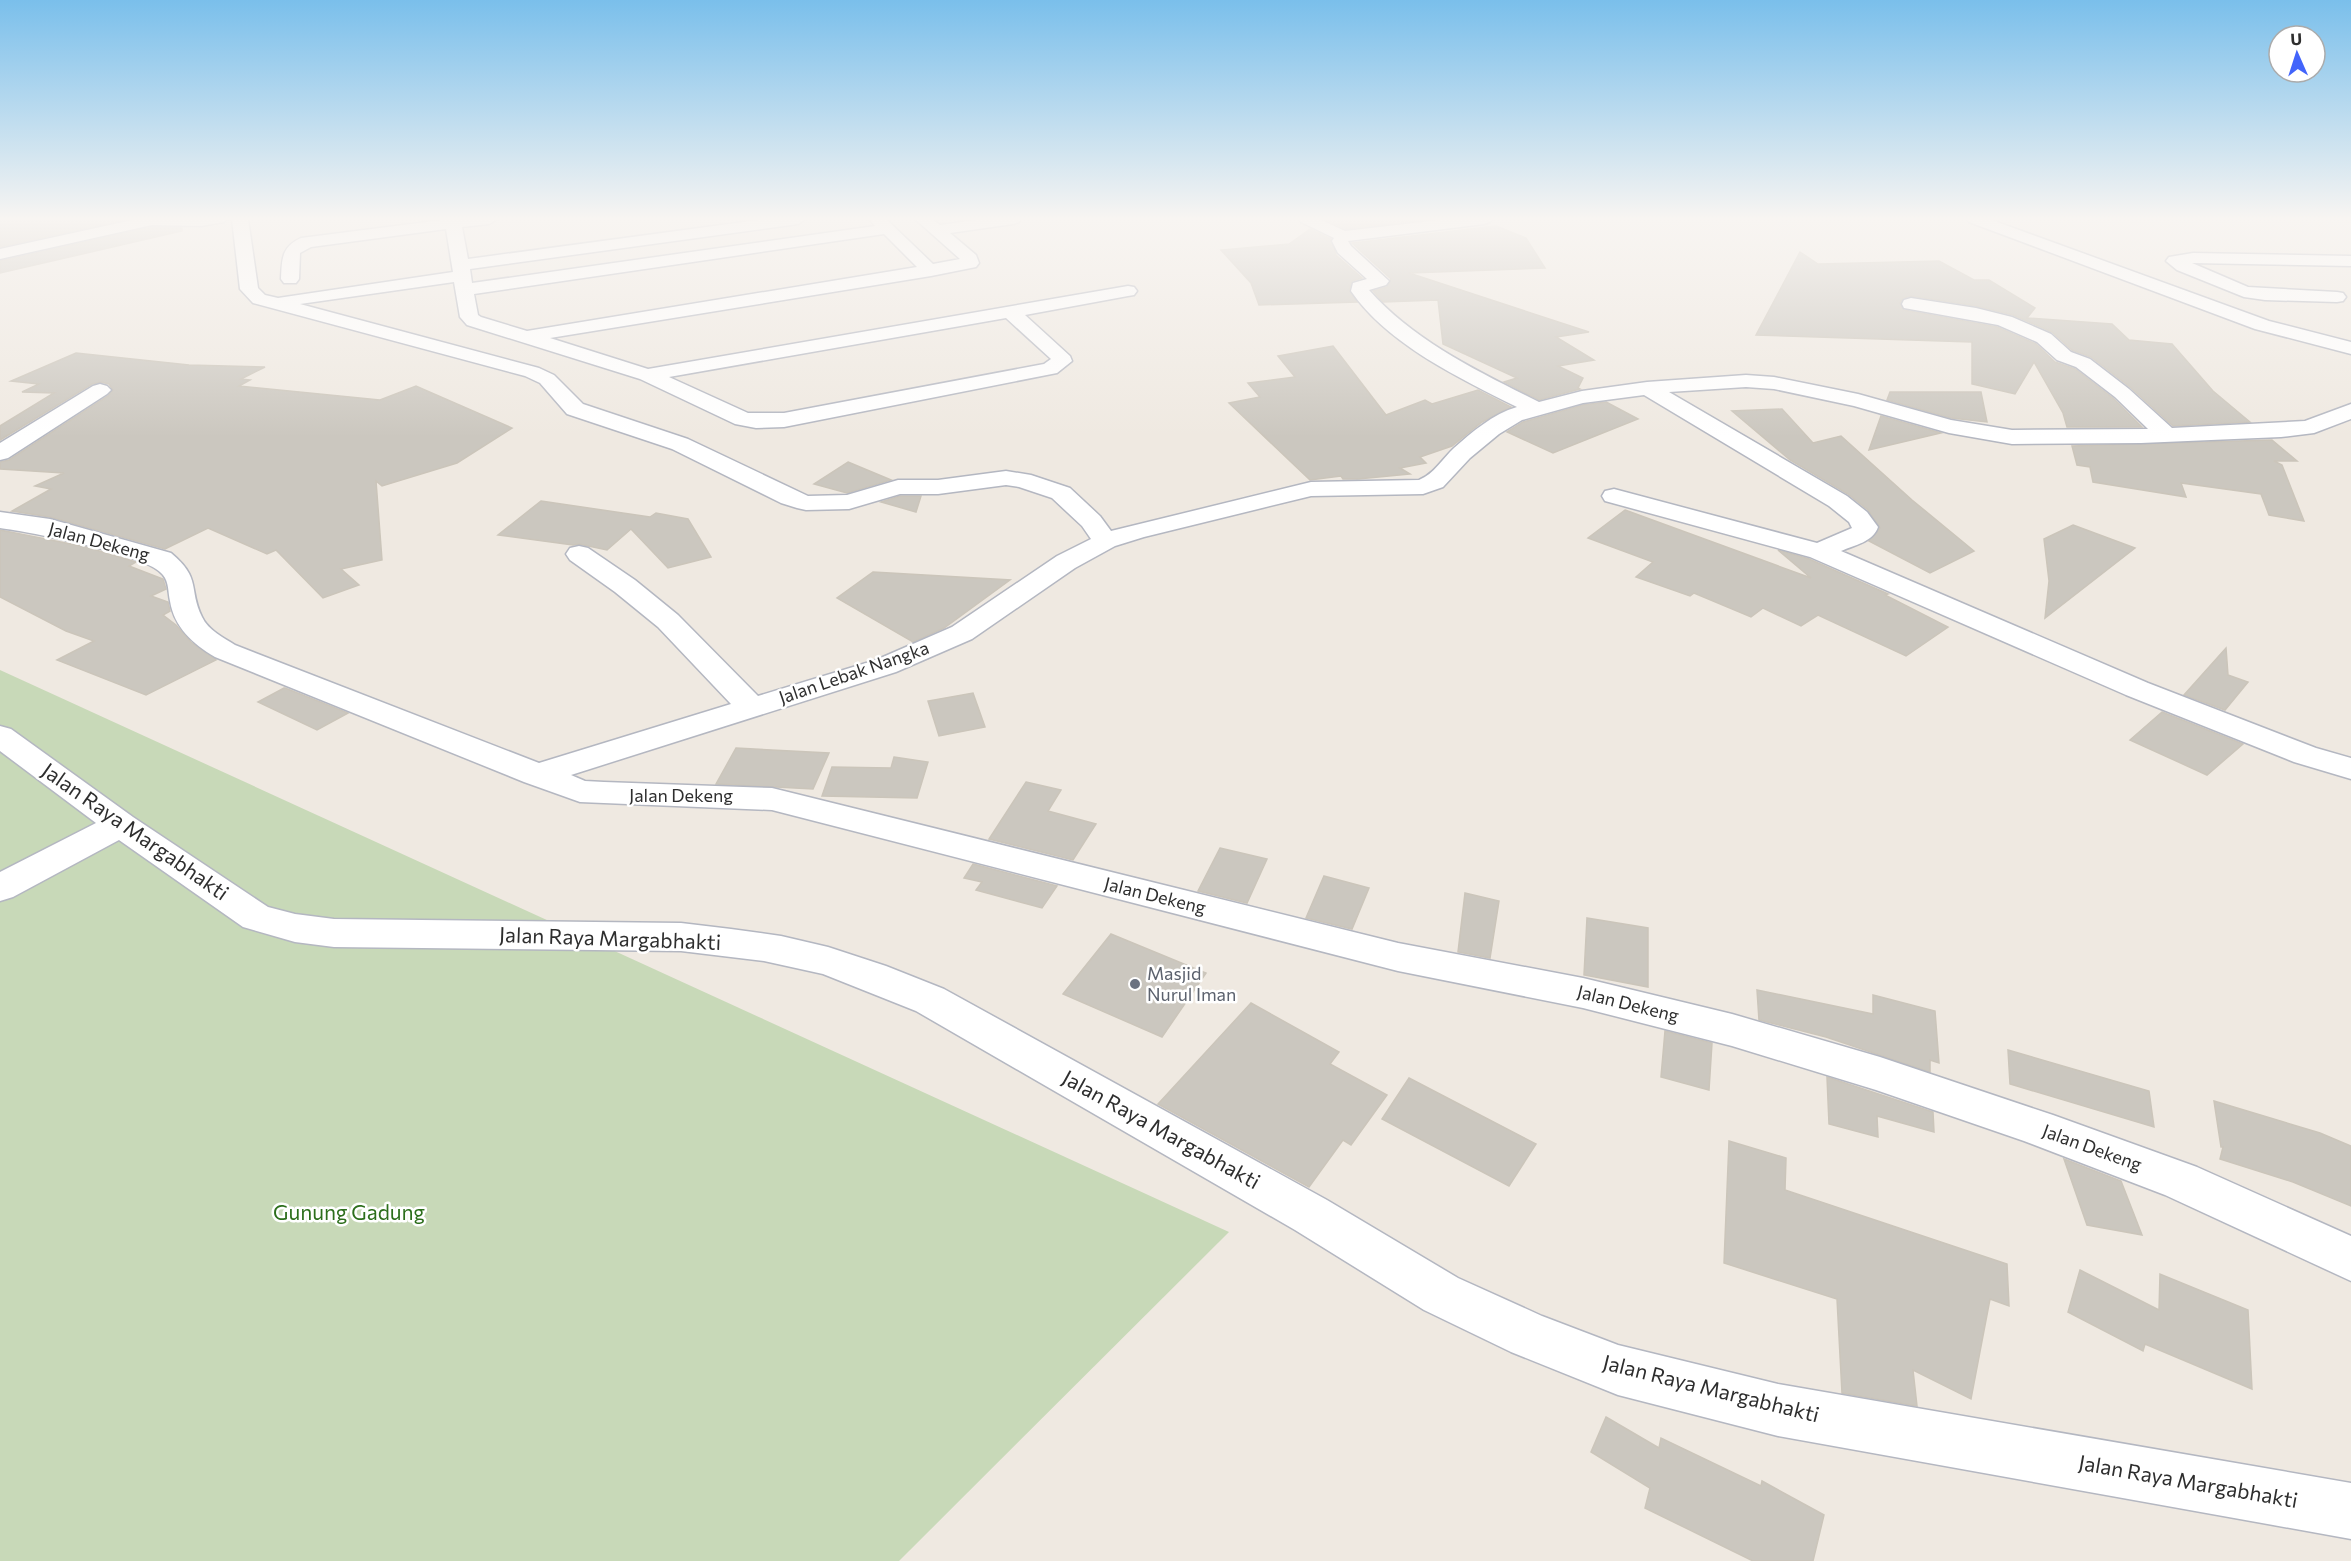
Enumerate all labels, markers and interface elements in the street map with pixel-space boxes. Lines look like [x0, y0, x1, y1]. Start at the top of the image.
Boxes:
north arrow [2267, 24, 2327, 84]
text: U [2290, 29, 2303, 48]
street label: Jalan Dekeng [46, 517, 153, 565]
street label: Jalan Lebak Nangka [776, 636, 932, 708]
street label: Jalan Raya Margabhakti [38, 757, 234, 905]
street label: Jalan Dekeng [629, 784, 733, 806]
street label: Jalan Dekeng [1102, 872, 1209, 918]
street label: Jalan Raya Margabhakti [499, 921, 722, 954]
place label: Masjid Nurul Iman [1147, 962, 1236, 1005]
marker: Masjid Nurul Iman [1128, 977, 1142, 991]
street label: Jalan Dekeng [1575, 980, 1682, 1026]
street label: Jalan Raya Margabhakti [1058, 1064, 1265, 1193]
street label: Jalan Dekeng [2040, 1119, 2145, 1175]
park label: Gunung Gadung [273, 1199, 425, 1224]
street label: Jalan Raya Margabhakti [1601, 1349, 1822, 1427]
street label: Jalan Raya Margabhakti [2077, 1449, 2300, 1512]

